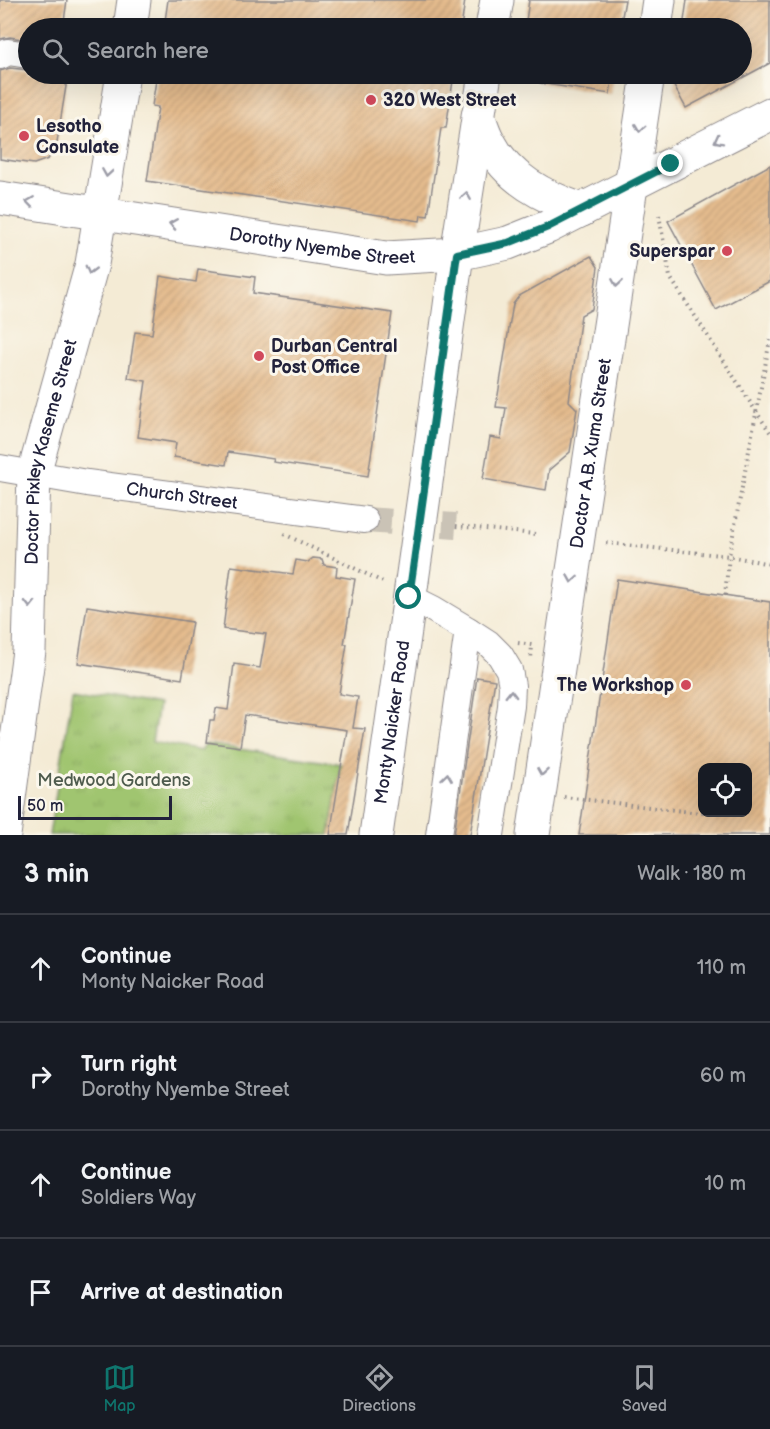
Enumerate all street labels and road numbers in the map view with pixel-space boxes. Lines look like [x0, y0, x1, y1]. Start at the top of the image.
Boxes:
street label: Dorothy Nyembe Street [228, 223, 416, 269]
street label: Doctor Pixley Kaseme Street [21, 336, 81, 565]
street label: Doctor A.B. Xuma Street [566, 356, 615, 550]
street label: Church Street [125, 478, 239, 514]
street label: Monty Naicker Road [370, 639, 414, 805]

